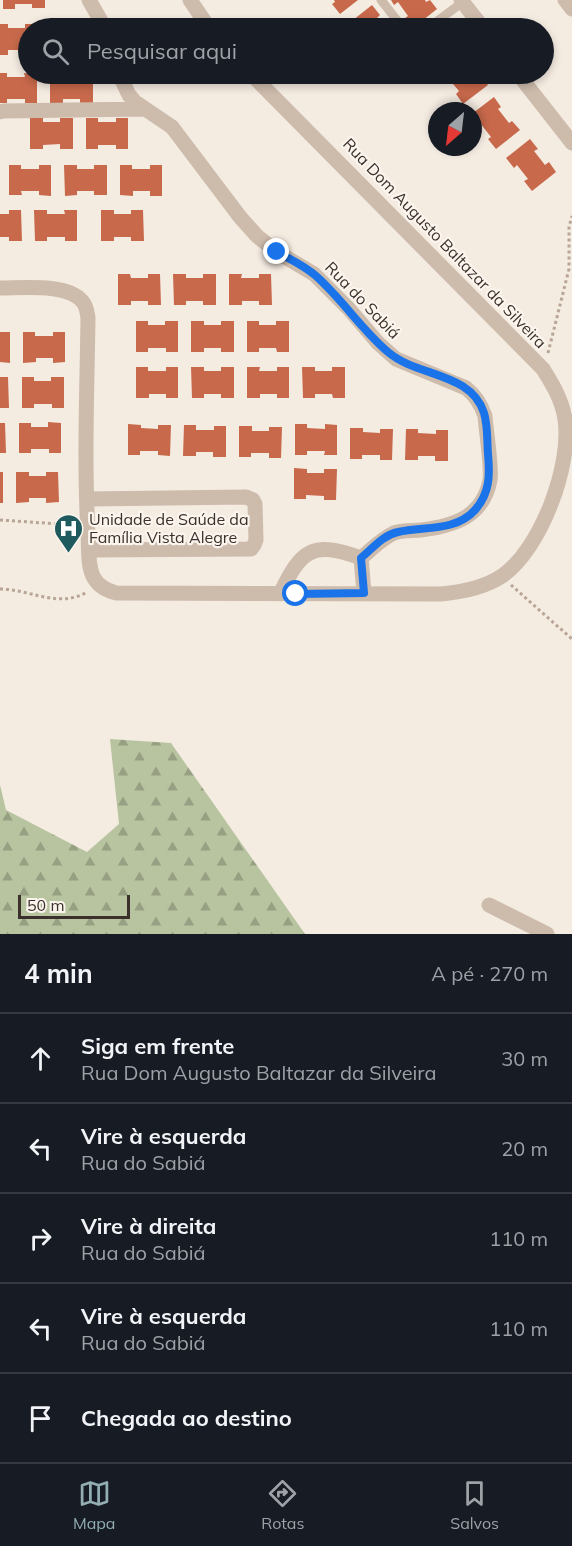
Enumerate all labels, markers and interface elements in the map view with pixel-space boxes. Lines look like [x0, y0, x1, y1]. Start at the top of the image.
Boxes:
search box [18, 18, 554, 84]
icon: search [39, 35, 72, 68]
text: Pesquisar aqui [87, 37, 237, 65]
north arrow [428, 102, 482, 156]
street label: Rua Dom Augusto Baltazar da Silveira [339, 134, 551, 352]
route end [263, 238, 289, 264]
street label: Rua do Sabiá [321, 257, 405, 343]
place label: Unidade de Saúde da Família Vista Alegre [89, 509, 249, 547]
hospital icon: Unidade de Saúde da Família Vista Alegre [52, 512, 84, 554]
route start [282, 580, 308, 606]
scale bar [18, 892, 130, 920]
text: 50 m [27, 895, 64, 915]
text: 4 min [24, 957, 93, 990]
text: A pé · 270 m [431, 961, 548, 986]
text: Siga em frente [81, 1032, 234, 1060]
icon: ahead [24, 1042, 57, 1075]
text: 30 m [501, 1046, 548, 1071]
text: Rua Dom Augusto Baltazar da Silveira [81, 1060, 437, 1085]
text: Vire à esquerda [81, 1122, 246, 1150]
icon: left [24, 1132, 57, 1165]
text: 20 m [501, 1136, 548, 1161]
text: Rua do Sabiá [81, 1150, 205, 1175]
text: Vire à direita [81, 1212, 216, 1240]
icon: right [24, 1222, 57, 1255]
text: 110 m [489, 1226, 548, 1251]
text: Rua do Sabiá [81, 1240, 205, 1265]
text: Vire à esquerda [81, 1302, 246, 1330]
icon: left [24, 1312, 57, 1345]
text: 110 m [489, 1316, 548, 1341]
text: Rua do Sabiá [81, 1330, 205, 1355]
icon: arrive [24, 1402, 57, 1435]
text: Chegada ao destino [81, 1404, 292, 1432]
tab: Mapa [73, 1477, 115, 1533]
tab: Rotas [261, 1477, 304, 1533]
tab: Salvos [450, 1477, 499, 1533]

